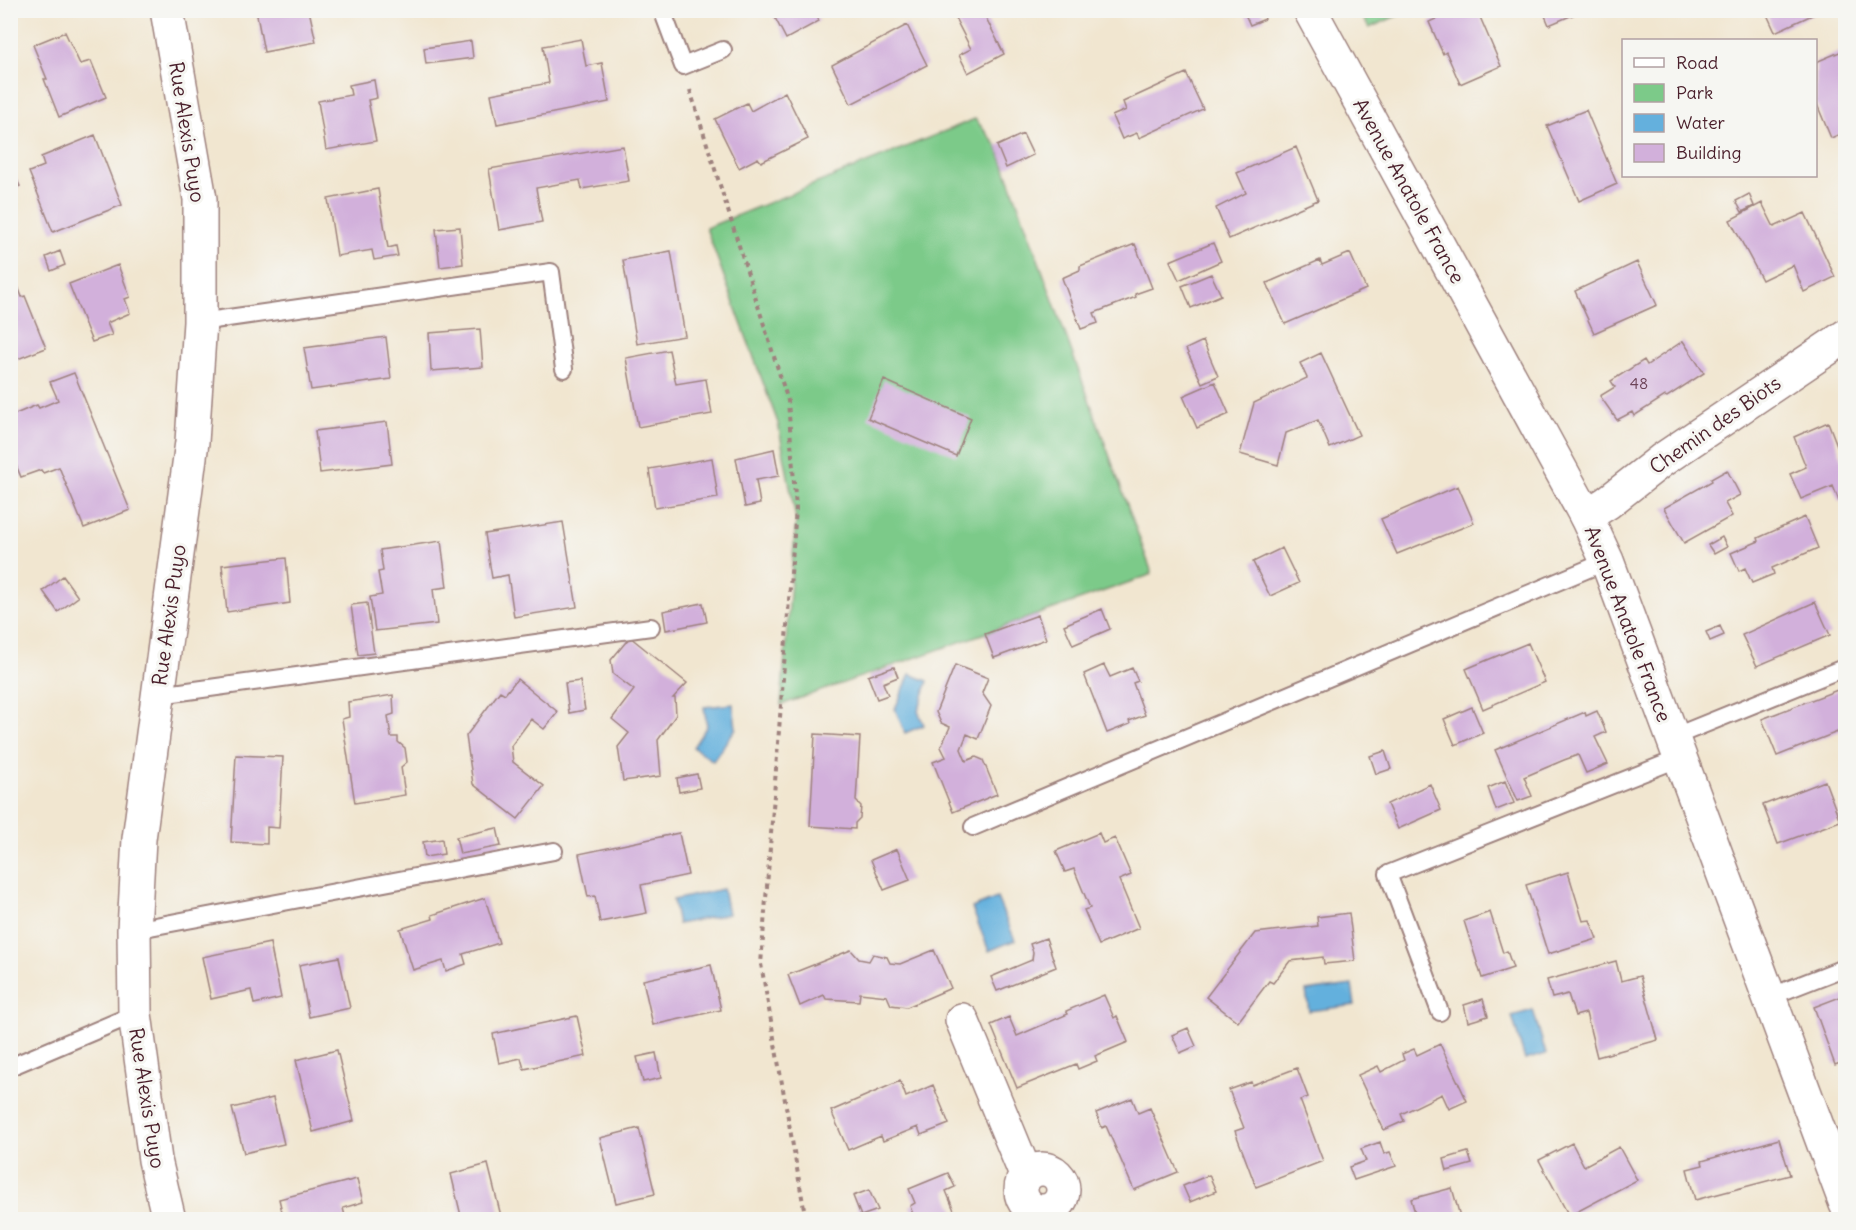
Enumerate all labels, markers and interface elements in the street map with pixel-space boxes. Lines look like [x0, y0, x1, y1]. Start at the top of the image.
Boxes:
legend [1622, 39, 1817, 177]
text: Road [1676, 51, 1719, 74]
street label: Rue Alexis Puyo [164, 60, 211, 204]
text: Park [1676, 81, 1713, 104]
street label: Avenue Anatole France [1348, 94, 1471, 288]
text: Water [1676, 111, 1726, 134]
text: Building [1676, 141, 1741, 164]
street label: Chemin des Biots [1644, 370, 1785, 479]
house number: 48 [1630, 373, 1648, 393]
street label: Avenue Anatole France [1580, 522, 1677, 725]
street label: Rue Alexis Puyo [146, 543, 191, 687]
street label: Rue Alexis Puyo [124, 1026, 171, 1170]

